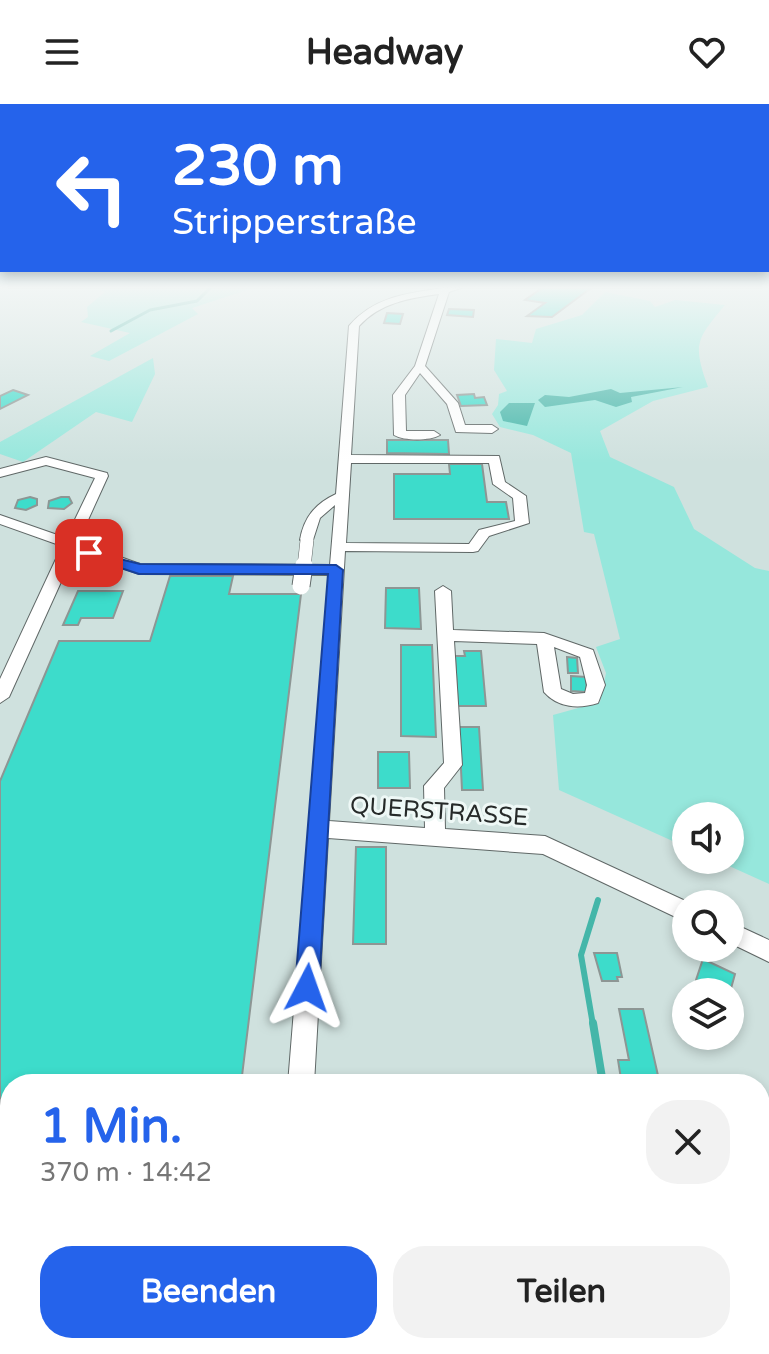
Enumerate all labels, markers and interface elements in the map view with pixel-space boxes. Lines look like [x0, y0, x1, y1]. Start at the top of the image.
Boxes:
icon: menu [40, 30, 84, 74]
icon: heart [685, 30, 729, 74]
text: Headway [306, 31, 463, 74]
text: 230 m [172, 133, 343, 200]
icon: left [40, 136, 144, 240]
text: Stripperstraße [172, 201, 417, 244]
pin [55, 519, 123, 587]
icon: arrive [67, 531, 111, 575]
street label: QUERSTRASSE [349, 791, 529, 832]
map controls [672, 802, 744, 1050]
button: sound [672, 802, 744, 874]
button: search [672, 890, 744, 962]
position arrow [265, 946, 349, 1030]
button: layers [672, 978, 744, 1050]
text: 1 Min. [40, 1098, 182, 1156]
button: close [646, 1100, 730, 1184]
text: 370 m · 14:42 [40, 1157, 212, 1188]
button: Beenden [40, 1246, 377, 1338]
button: Teilen [393, 1246, 730, 1338]

